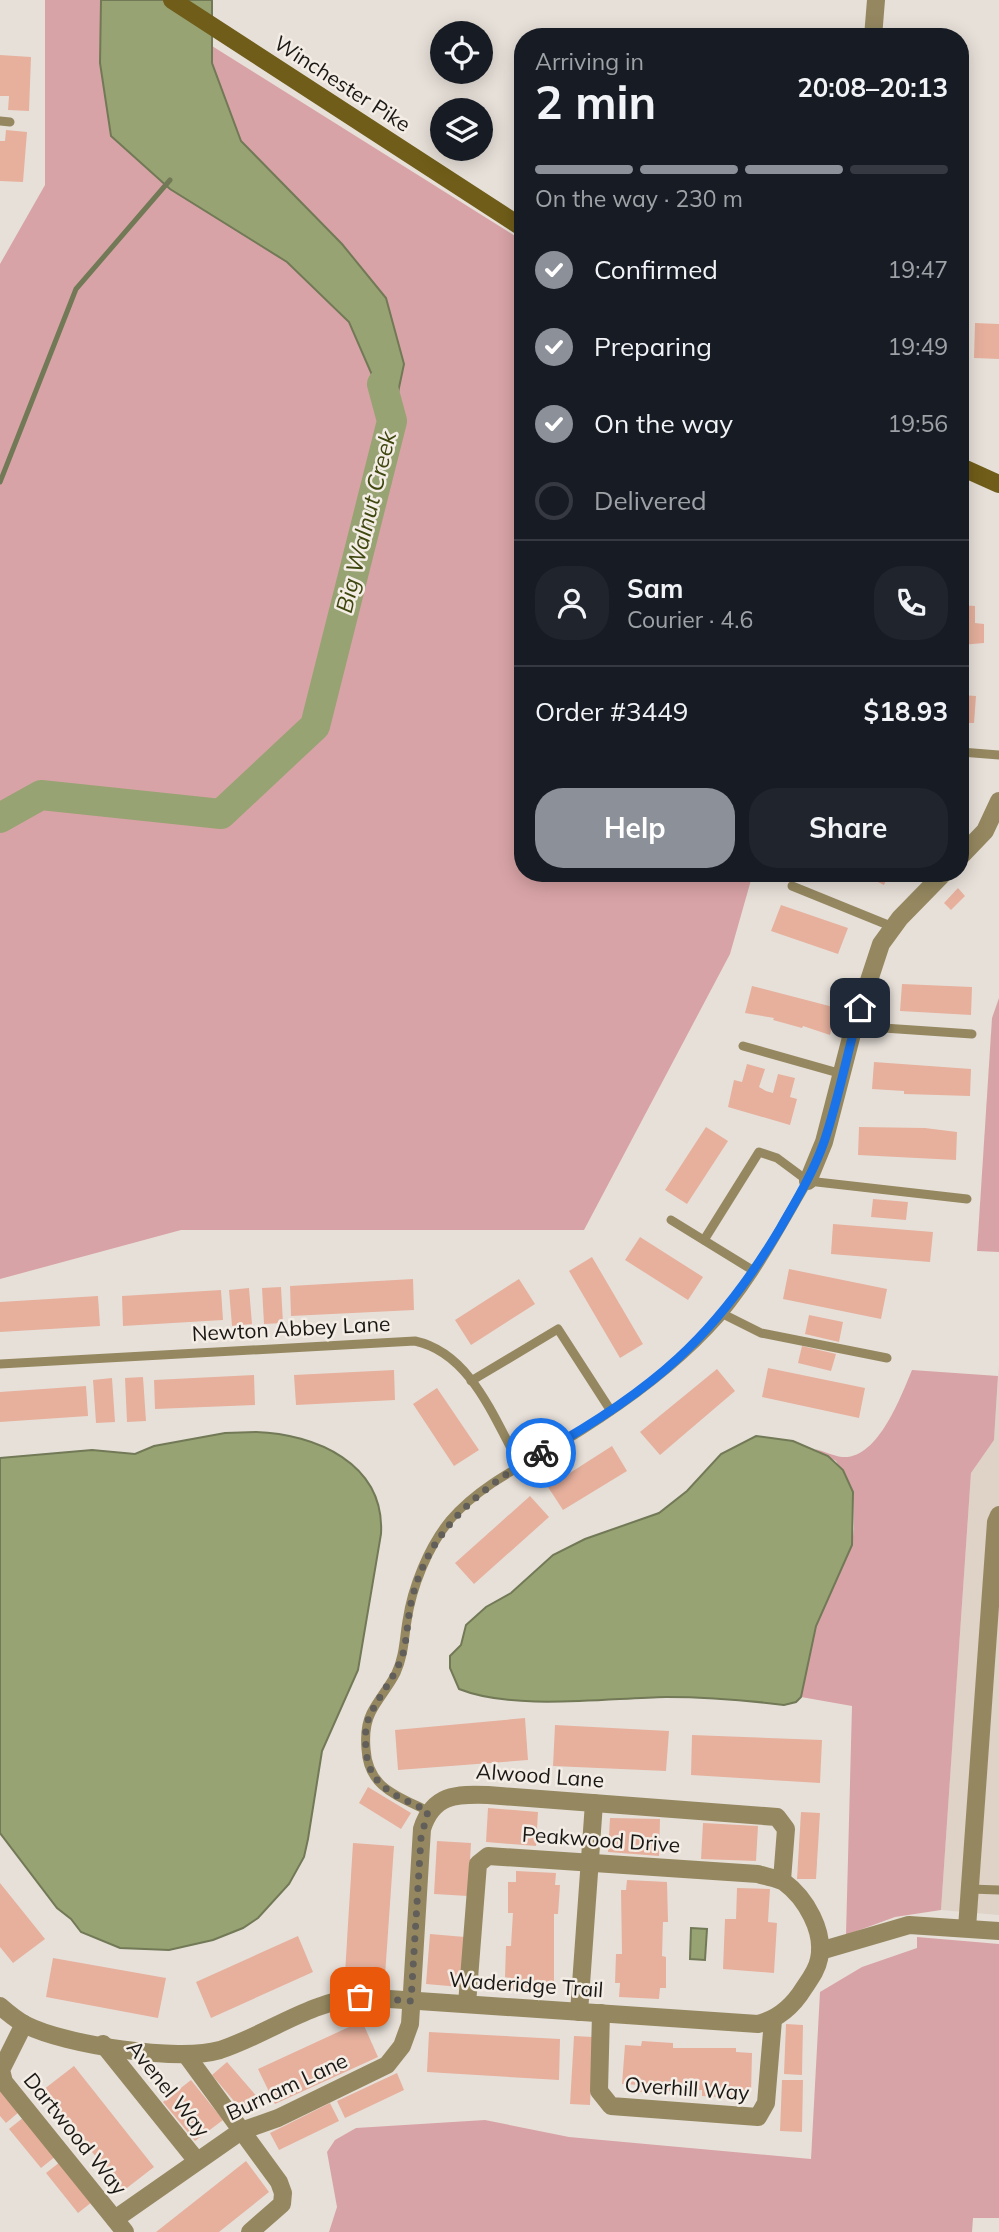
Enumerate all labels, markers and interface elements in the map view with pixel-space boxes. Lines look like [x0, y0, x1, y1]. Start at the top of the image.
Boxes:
map controls [430, 21, 493, 161]
button: locate [430, 21, 493, 84]
street label: Winchester Pike [269, 29, 416, 137]
text: Arriving in [535, 47, 644, 76]
text: 20:08–20:13 [797, 71, 948, 104]
text: 2 min [535, 73, 656, 131]
button: layers [430, 98, 493, 161]
text: On the way · 230 m [535, 184, 743, 213]
icon: check [535, 251, 573, 289]
text: Confirmed [594, 253, 718, 286]
text: 19:47 [888, 255, 948, 284]
icon: check [535, 328, 573, 366]
text: Preparing [594, 330, 712, 363]
text: 19:49 [888, 332, 948, 361]
icon: check [535, 405, 573, 443]
text: On the way [594, 407, 733, 440]
text: 19:56 [888, 409, 948, 438]
water label: Big Walnut Creek [329, 427, 402, 616]
text: Delivered [594, 484, 707, 517]
button: person [535, 566, 609, 640]
button: phone [874, 566, 948, 640]
text: Sam [627, 572, 683, 605]
text: Courier · 4.6 [627, 605, 753, 634]
text: Order #3449 [535, 695, 688, 728]
text: $18.93 [864, 695, 948, 728]
button: Help [535, 788, 735, 868]
button: Share [749, 788, 948, 868]
pin [830, 978, 890, 1038]
icon: home [841, 989, 879, 1027]
street label: Newton Abbey Lane [191, 1310, 391, 1346]
courier [506, 1418, 576, 1488]
icon: bike [522, 1434, 560, 1472]
street label: Alwood Lane [475, 1758, 605, 1792]
street label: Peakwood Drive [521, 1821, 681, 1858]
street label: Waderidge Trail [448, 1966, 604, 2002]
pin [330, 1967, 390, 2027]
icon: bag [341, 1978, 379, 2016]
street label: Avenel Way [122, 2035, 216, 2142]
street label: Burnam Lane [222, 2047, 351, 2125]
street label: Dartwood Way [19, 2067, 133, 2200]
street label: Overhill Way [624, 2071, 750, 2105]

